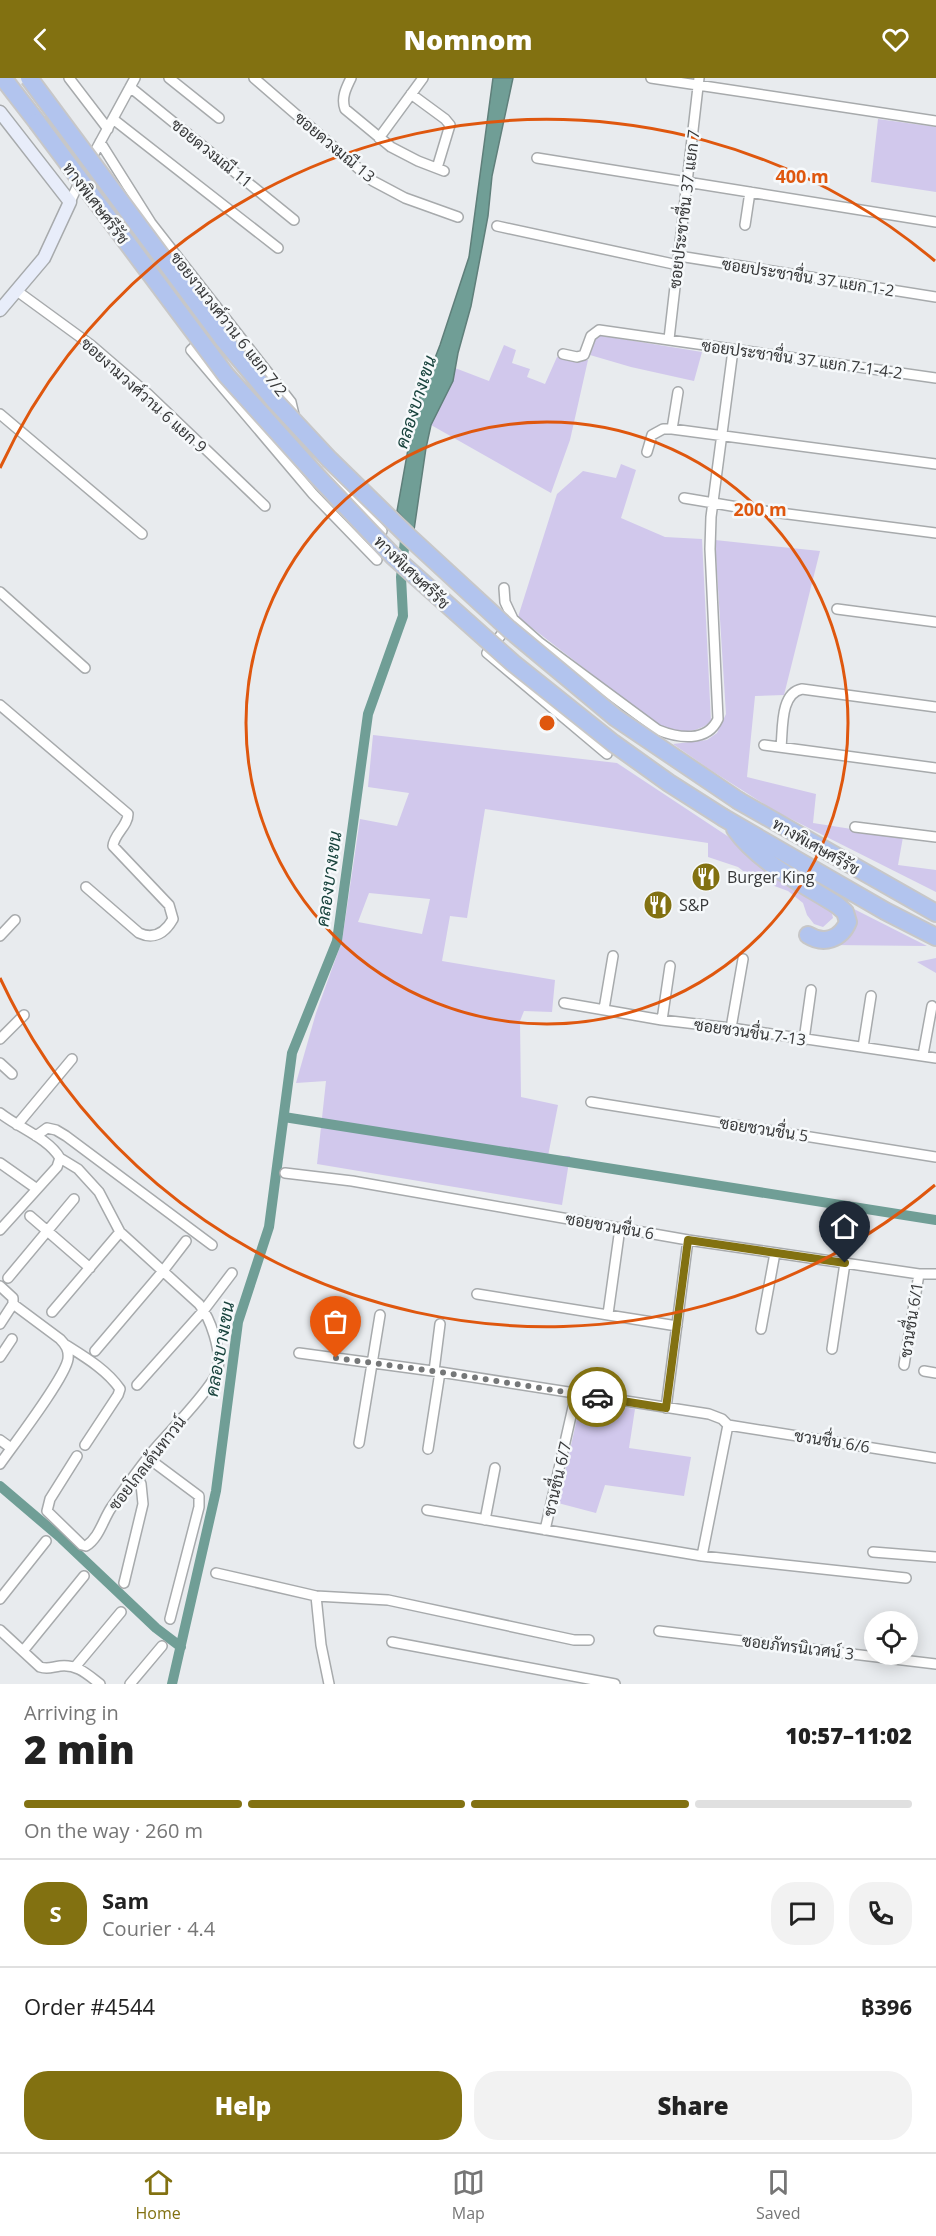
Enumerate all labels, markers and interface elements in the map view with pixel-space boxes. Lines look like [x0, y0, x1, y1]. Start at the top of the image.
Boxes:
text: Nomnom [403, 21, 533, 58]
icon: back [24, 23, 57, 56]
icon: heart [879, 23, 912, 56]
street label: ซอยดวงมณี 13 [290, 107, 380, 187]
street label: ซอยดวงมณี 11 [167, 113, 257, 193]
street label: ซอยประชาชื่น 37 แยก 7 [660, 128, 705, 290]
street label: ทางพิเศษศรีรัช [58, 158, 134, 248]
text: 400 m [775, 164, 829, 188]
street label: ซอยงามวงศ์วาน 6 แยก 7/2 [166, 247, 293, 401]
street label: ซอยประชาชื่น 37 แยก 1-2 [720, 250, 896, 302]
street label: ซอยประชาชื่น 37 แยก 7-1-4-2 [700, 331, 904, 384]
street label: ซอยงามวงศ์วาน 6 แยก 9 [76, 332, 213, 458]
water label: คลองบางเขน [389, 352, 442, 451]
text: 200 m [733, 497, 787, 521]
street label: ทางพิเศษศรีรัช [369, 530, 455, 614]
centre of rings [537, 713, 557, 733]
street label: ทางพิเศษศรีรัช [768, 812, 864, 880]
water label: คลองบางเขน [309, 829, 347, 928]
restaurant icon: Burger King [690, 861, 722, 893]
place label: Burger King [727, 866, 815, 888]
restaurant icon: S&P [642, 889, 674, 921]
place label: S&P [679, 894, 709, 916]
street label: ซอยชวนชื่น 7-13 [692, 1010, 808, 1051]
street label: ซอยชวนชื่น 5 [718, 1108, 810, 1147]
pin [819, 1201, 870, 1263]
street label: ซอยชวนชื่น 6 [564, 1204, 657, 1245]
icon: home [828, 1210, 861, 1243]
street label: ชวนชื่น 6/1 [891, 1280, 928, 1359]
pin [310, 1296, 361, 1358]
water label: คลองบางเขน [199, 1299, 239, 1398]
icon: bag [319, 1305, 352, 1338]
courier [567, 1367, 627, 1427]
icon: car [581, 1381, 614, 1414]
street label: ซอยโกลเด้นทาวน์ [102, 1411, 191, 1515]
street label: ชวนชื่น 6/6 [793, 1421, 872, 1458]
street label: ชวนชื่น 6/7 [535, 1439, 576, 1519]
map controls [864, 1611, 918, 1665]
button: locate [864, 1611, 918, 1665]
street label: ซอยภัทรนิเวศน์ 3 [741, 1628, 856, 1665]
text: Arriving in [24, 1699, 119, 1726]
text: 10:57–11:02 [785, 1720, 912, 1750]
text: 2 min [24, 1722, 135, 1775]
text: On the way · 260 m [24, 1817, 203, 1844]
button: chat [771, 1882, 834, 1945]
button: phone [849, 1882, 912, 1945]
text: Sam [102, 1885, 149, 1915]
text: S [49, 1898, 62, 1928]
text: Courier · 4.4 [102, 1915, 215, 1942]
text: Order #4544 [24, 1991, 155, 2021]
text: ฿396 [861, 1991, 912, 2021]
button: Help [24, 2071, 462, 2140]
button: Share [474, 2071, 912, 2140]
tab: Home [136, 2166, 181, 2224]
tab: Map [452, 2166, 485, 2224]
tab: Saved [756, 2166, 800, 2224]

